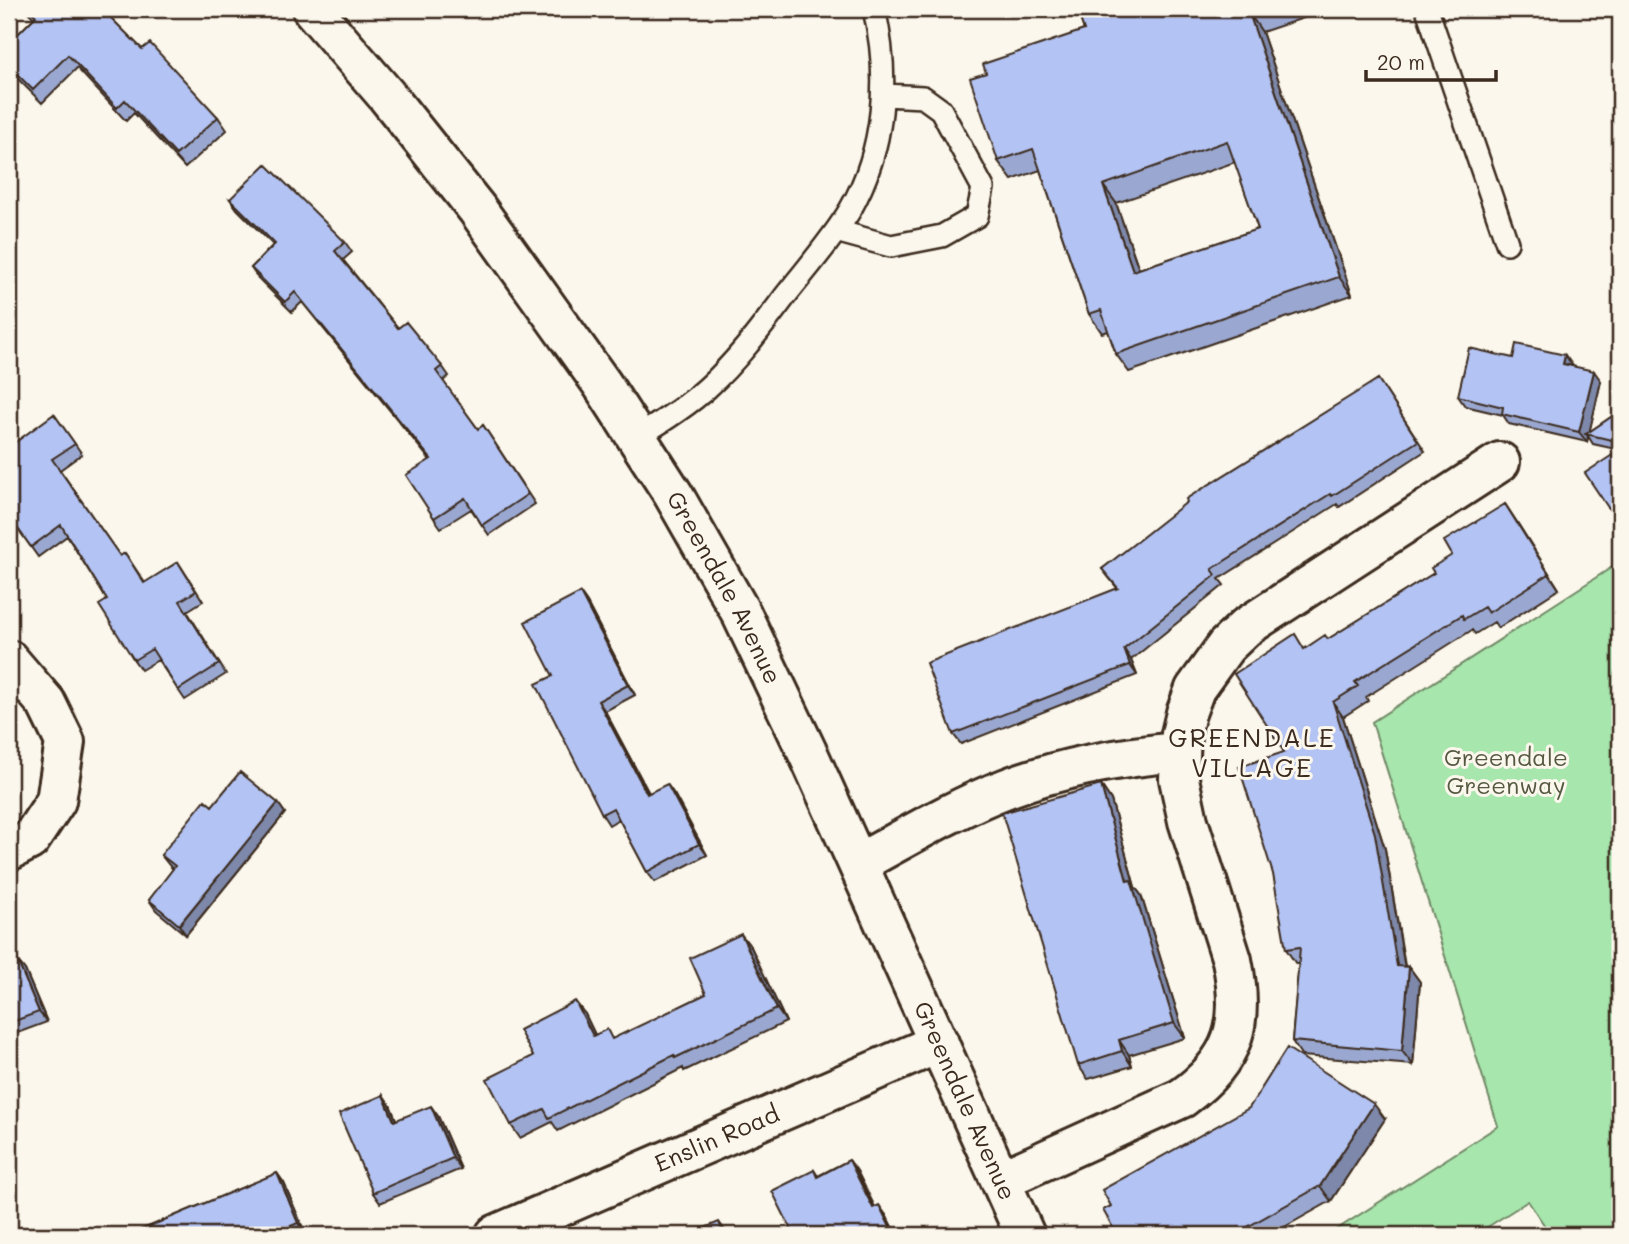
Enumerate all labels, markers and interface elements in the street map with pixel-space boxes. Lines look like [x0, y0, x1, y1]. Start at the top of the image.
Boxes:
scale bar [1366, 38, 1496, 82]
text: 20 m [1377, 48, 1425, 75]
street label: Greendale Avenue [661, 485, 789, 689]
district label: GREENDALE VILLAGE [1168, 720, 1336, 784]
park label: Greendale Greenway [1444, 741, 1568, 800]
street label: Greendale Avenue [908, 996, 1024, 1204]
street label: Enslin Road [649, 1097, 784, 1178]

